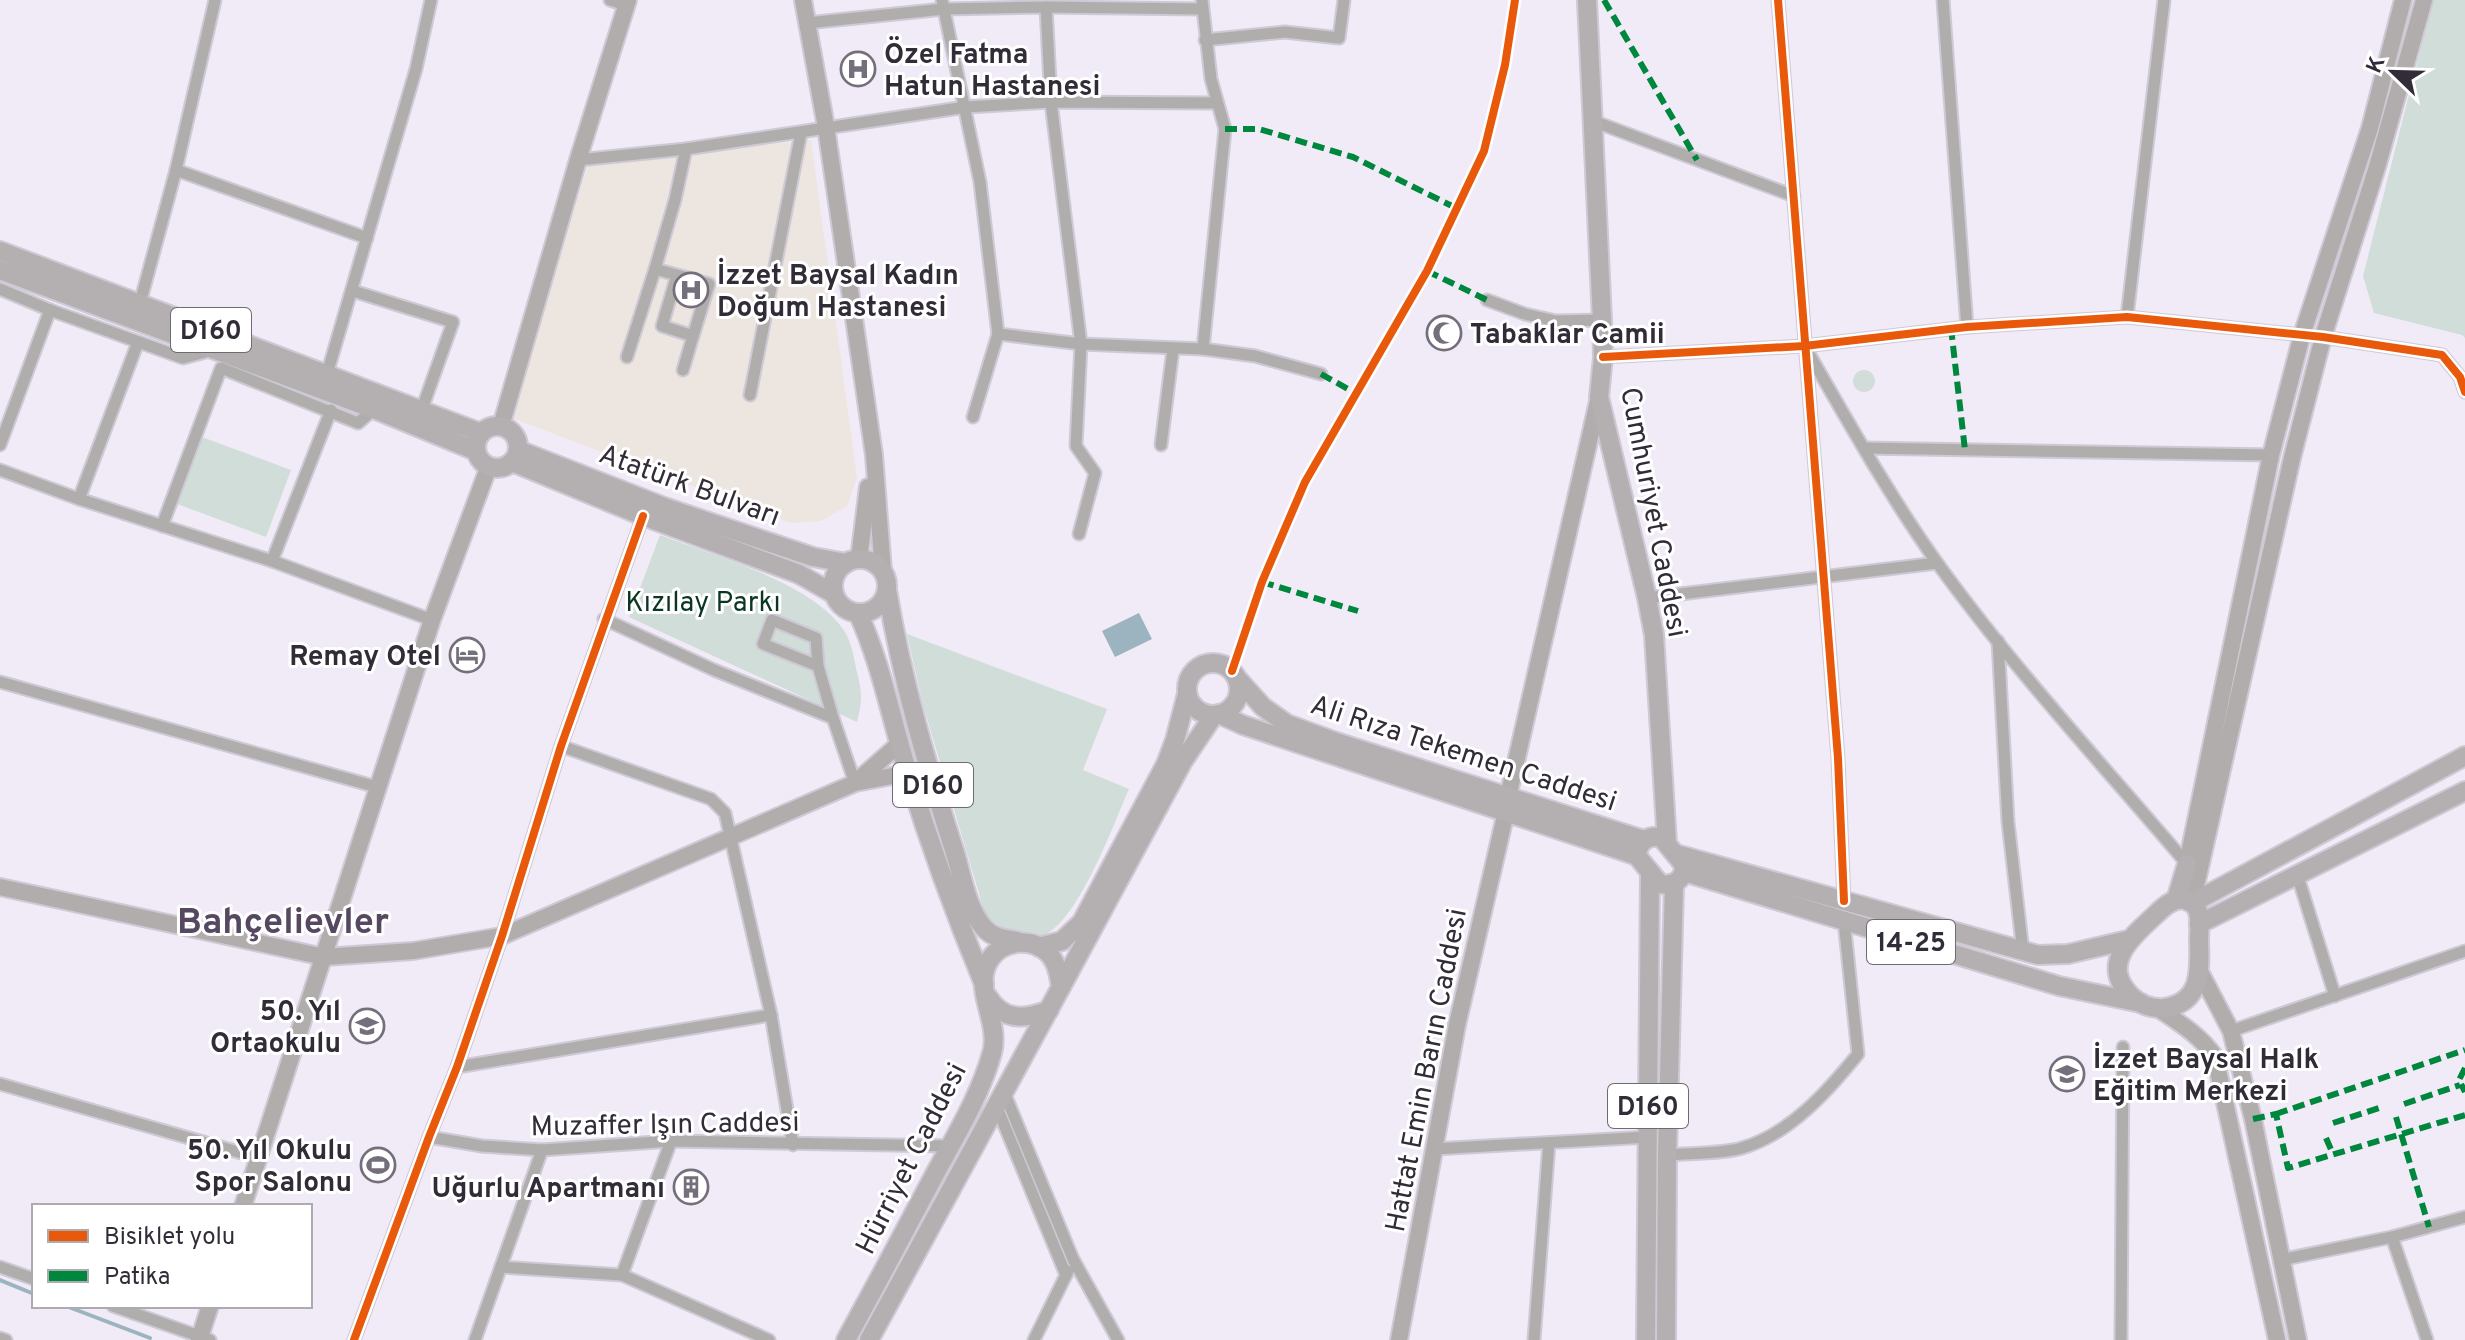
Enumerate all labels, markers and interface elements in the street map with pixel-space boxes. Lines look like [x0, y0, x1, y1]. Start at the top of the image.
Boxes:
north arrow [2353, 32, 2433, 112]
place label: Özel Fatma Hatun Hastanesi [884, 36, 1101, 106]
hospital icon: Özel Fatma Hatun Hastanesi [839, 50, 877, 88]
text: K [2361, 53, 2392, 78]
place label: İzzet Baysal Kadın Doğum Hastanesi [717, 257, 959, 327]
hospital icon: İzzet Baysal Kadın Doğum Hastanesi [672, 271, 710, 309]
road number: D160 [171, 308, 251, 352]
mosque icon: Tabaklar Camii [1425, 314, 1463, 352]
place label: Tabaklar Camii [1470, 318, 1665, 354]
street label: Cumhuriyet Caddesi [1610, 385, 1694, 641]
street label: Atatürk Bulvarı [594, 437, 784, 536]
park label: Kızılay Parkı [625, 586, 781, 622]
hotel icon: Remay Otel [448, 636, 486, 674]
place label: Remay Otel [289, 640, 441, 676]
street label: Ali Rıza Tekemen Caddesi [1305, 688, 1621, 821]
road number: D160 [893, 763, 973, 807]
district label: Bahçelievler [177, 901, 389, 947]
street label: Hattat Emin Barın Caddesi [1379, 906, 1477, 1235]
road number: 14-25 [1867, 920, 1955, 964]
place label: 50. Yıl Ortaokulu [210, 995, 341, 1063]
school or university icon: 50. Yıl Ortaokulu [348, 1007, 386, 1045]
place label: İzzet Baysal Halk Eğitim Merkezi [2093, 1041, 2319, 1111]
school or university icon: İzzet Baysal Halk Eğitim Merkezi [2048, 1055, 2086, 1093]
street label: Hürriyet Caddesi [849, 1057, 976, 1261]
road number: D160 [1608, 1084, 1688, 1128]
street label: Muzaffer Işın Caddesi [530, 1106, 800, 1146]
place label: 50. Yıl Okulu Spor Salonu [187, 1134, 352, 1202]
sports icon: 50. Yıl Okulu Spor Salonu [359, 1146, 397, 1184]
building icon: Uğurlu Apartmanı [672, 1168, 710, 1206]
place label: Uğurlu Apartmanı [431, 1172, 665, 1208]
legend [32, 1204, 312, 1308]
text: Bisiklet yolu [104, 1223, 235, 1253]
text: Patika [104, 1263, 170, 1293]

